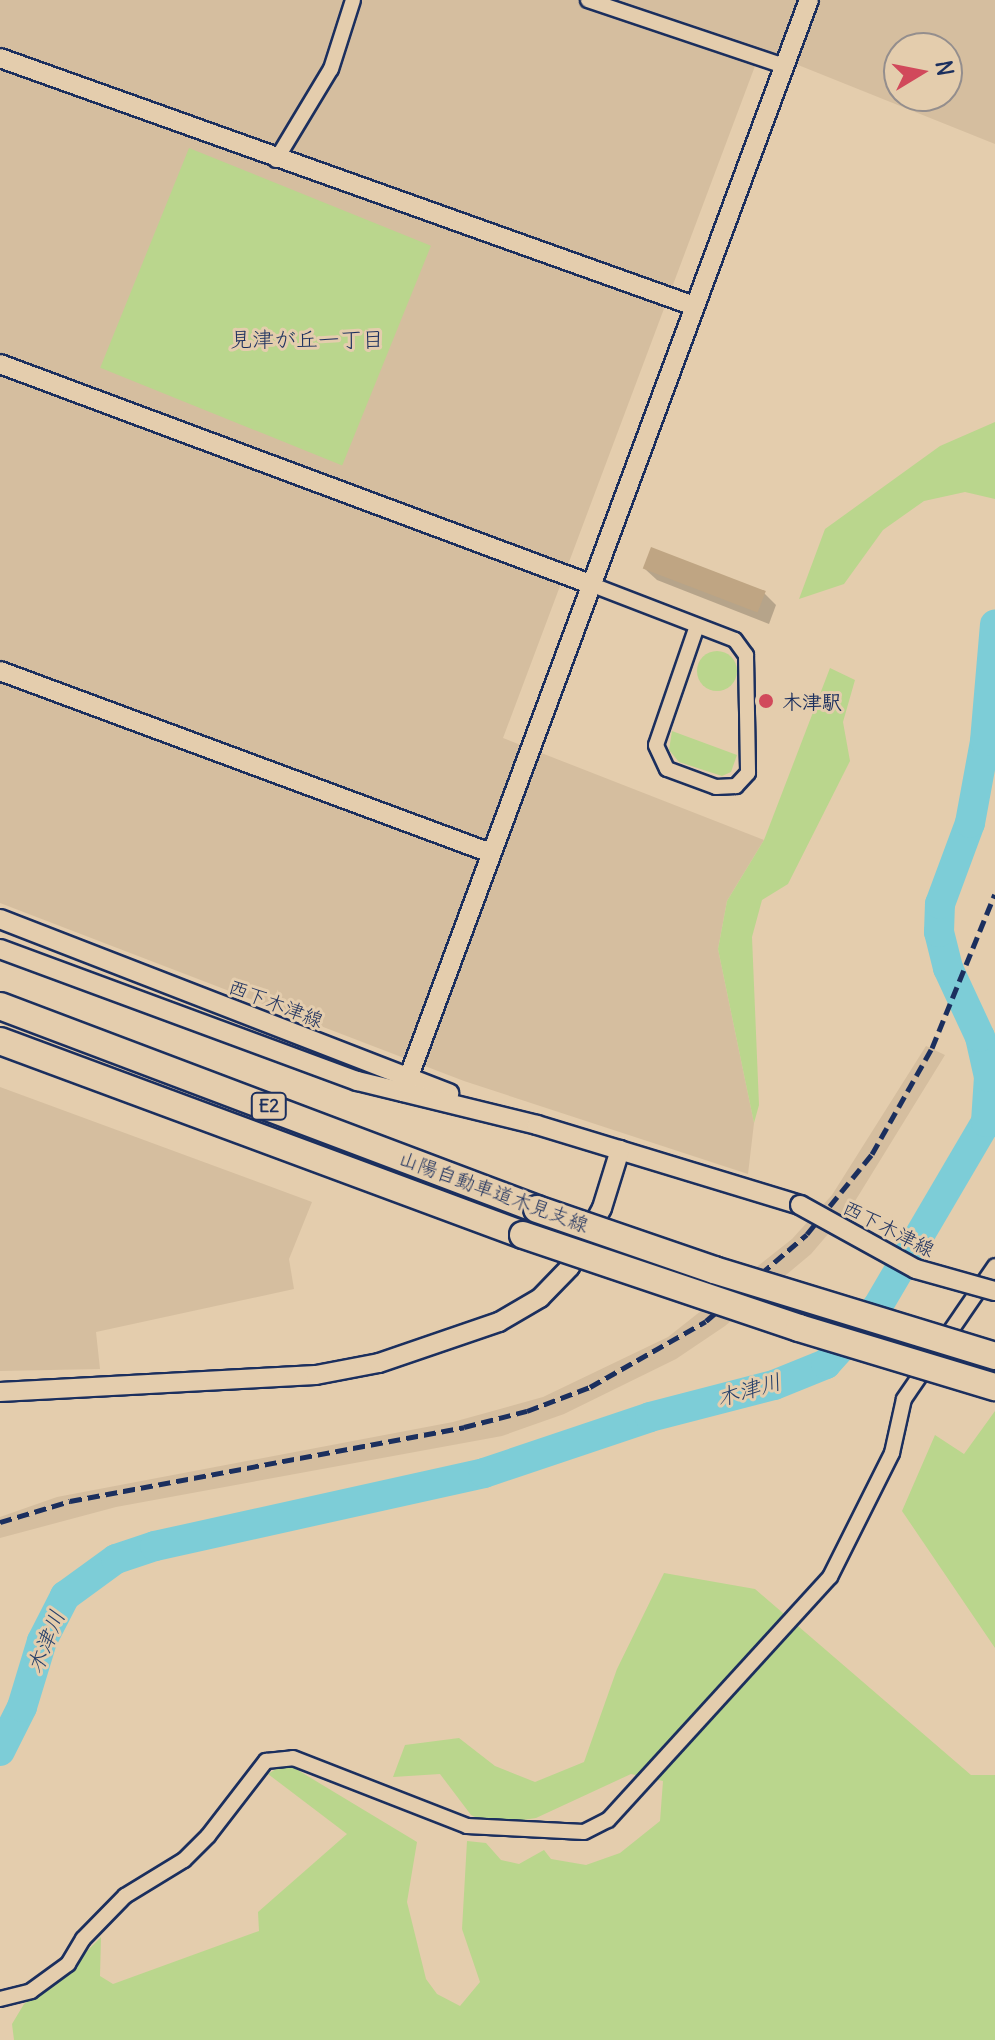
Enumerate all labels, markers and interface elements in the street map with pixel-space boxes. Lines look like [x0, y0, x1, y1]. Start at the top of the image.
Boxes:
north arrow [883, 32, 963, 112]
text: N [930, 58, 960, 78]
district label: 見津が丘一丁目 [230, 327, 384, 353]
place label: 木津駅 [782, 689, 842, 713]
marker: 木津駅 [757, 692, 775, 710]
street label: 西下木津線 [225, 974, 327, 1032]
road number: E2 [249, 1092, 289, 1120]
street label: 山陽自動車道木見支線 [396, 1146, 592, 1236]
street label: 西下木津線 [839, 1195, 939, 1261]
water label: 木津川 [714, 1368, 784, 1412]
water label: 木津川 [21, 1606, 71, 1678]

